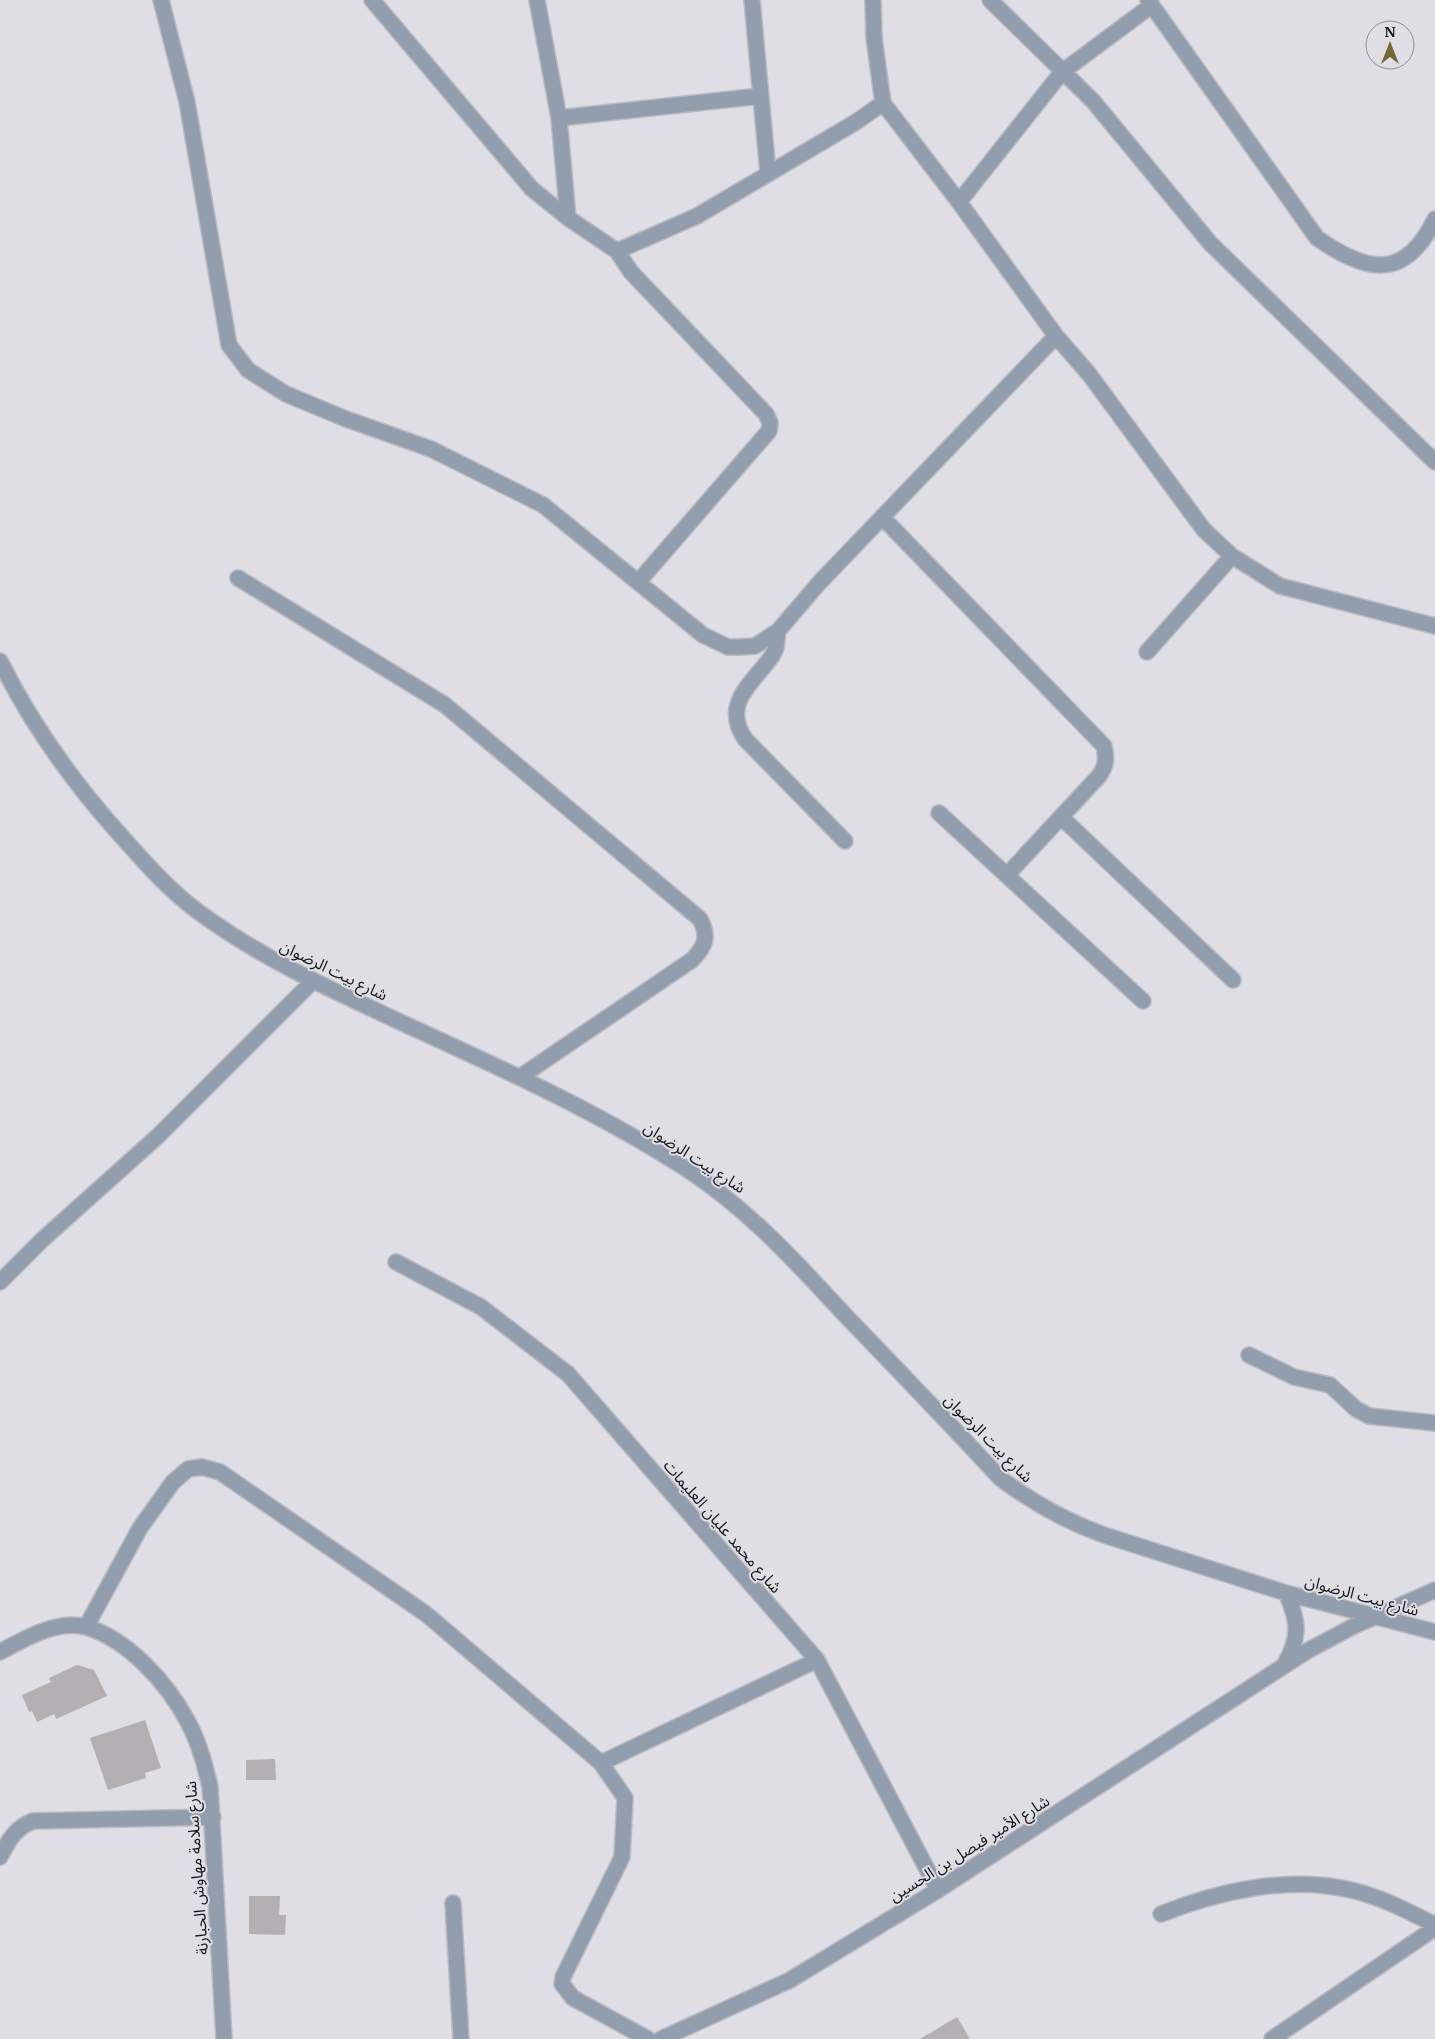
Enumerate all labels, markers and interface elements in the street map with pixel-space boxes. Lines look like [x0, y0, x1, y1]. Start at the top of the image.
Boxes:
north arrow [1365, 20, 1415, 70]
text: N [1384, 23, 1396, 41]
street label: شارع بيت الرضوان [276, 935, 391, 1007]
street label: شارع بيت الرضوان [639, 1117, 750, 1200]
street label: شارع بيت الرضوان [938, 1390, 1037, 1489]
street label: شارع محمد عليان العليمات [657, 1455, 786, 1599]
street label: شارع بيت الرضوان [1302, 1570, 1421, 1623]
street label: شارع سلامة مهاوش الحبارنة [180, 1780, 215, 1956]
street label: شارع الأمير فيصل بن الحسين [885, 1790, 1055, 1908]

